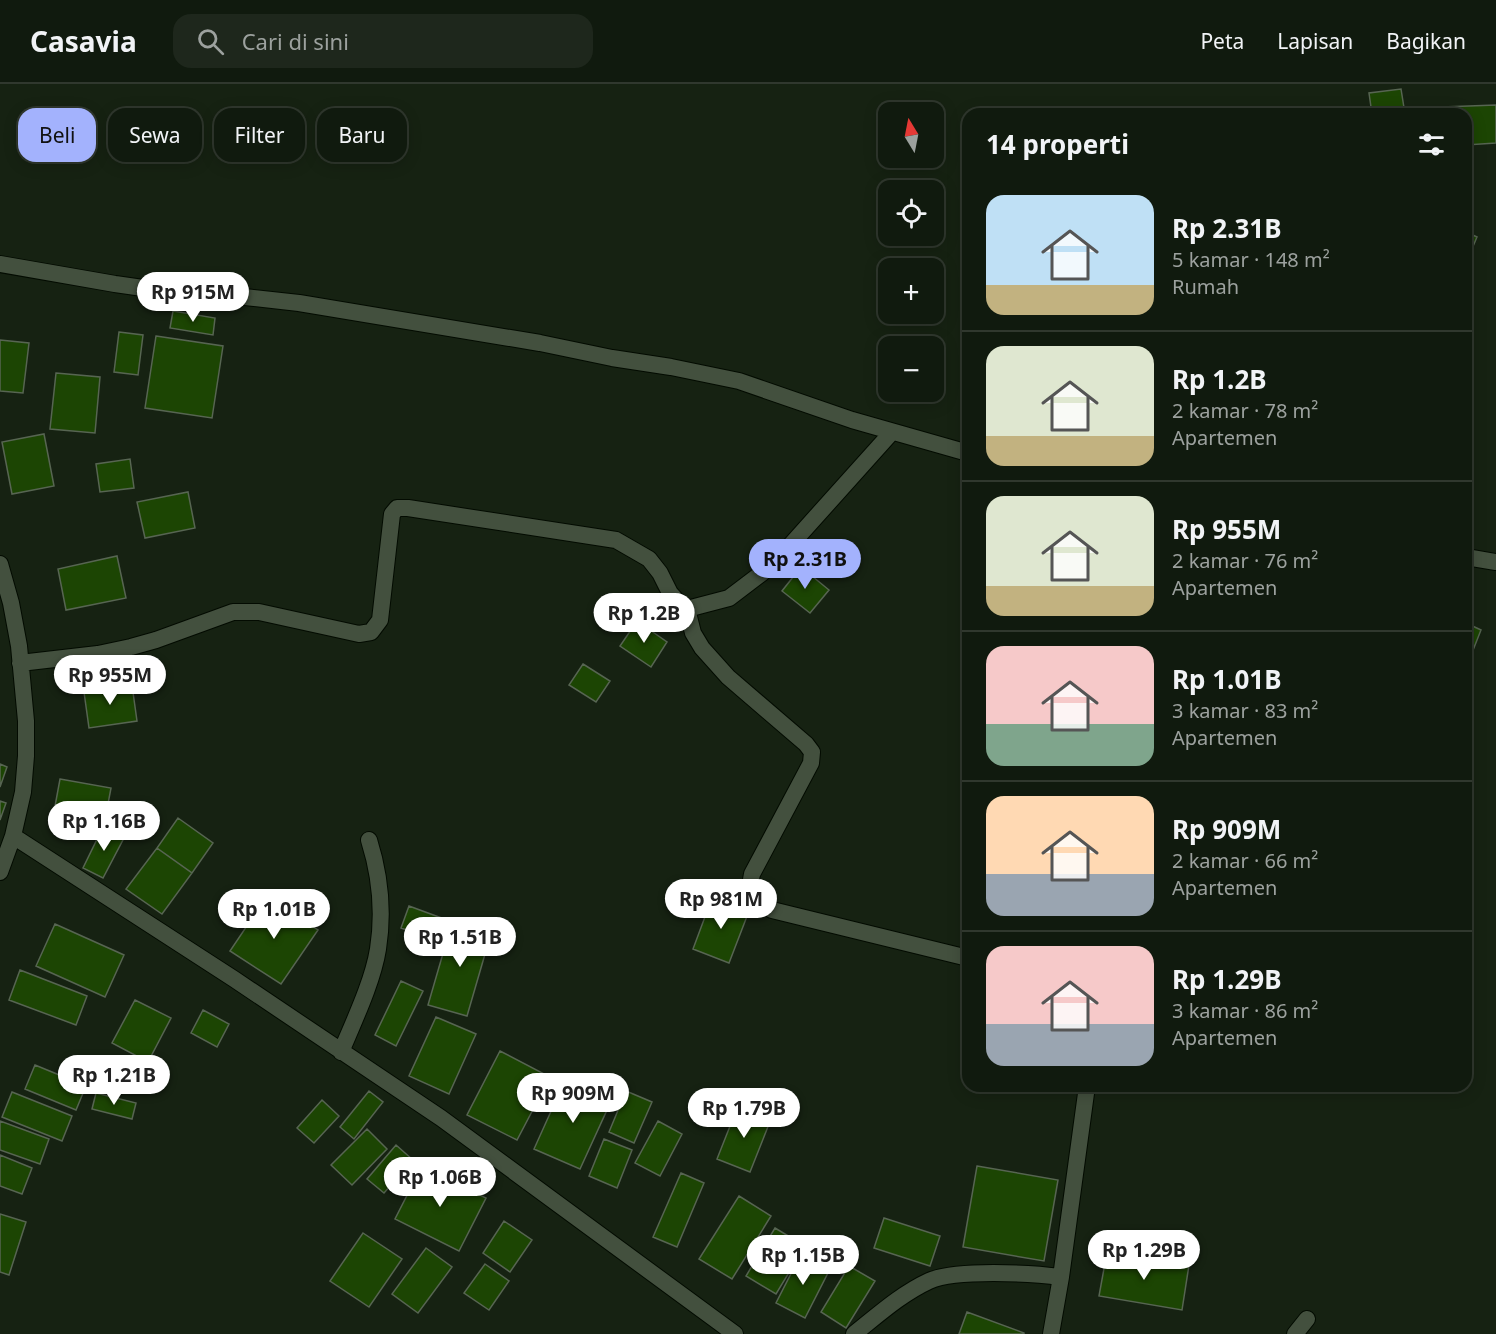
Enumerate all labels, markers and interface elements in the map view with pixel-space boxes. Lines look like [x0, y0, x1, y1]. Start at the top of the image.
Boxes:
search box [173, 14, 593, 68]
text: Casavia [30, 22, 137, 60]
icon: search [194, 25, 227, 58]
text: Cari di sini [242, 26, 349, 56]
text: Peta [1200, 27, 1244, 55]
text: Lapisan [1277, 27, 1353, 55]
text: Bagikan [1386, 27, 1466, 55]
north arrow [878, 102, 944, 168]
map controls [878, 102, 944, 402]
chip: Beli [18, 108, 96, 162]
chip: Sewa [108, 108, 202, 162]
chip: Filter [214, 108, 305, 162]
chip: Baru [317, 108, 407, 162]
text: 14 properti [986, 126, 1129, 162]
icon: filters [1415, 128, 1448, 161]
button: locate [878, 180, 944, 246]
text: Rp 2.31B [1172, 210, 1281, 246]
icon: home [1034, 219, 1106, 291]
text: 5 kamar · 148 m² [1172, 246, 1330, 273]
button: + [878, 258, 944, 324]
pin: Rp 915M [138, 272, 248, 323]
text: Rumah [1172, 273, 1239, 300]
text: Rp 915M [151, 278, 235, 305]
button: − [878, 336, 944, 402]
text: Rp 1.2B [1172, 361, 1267, 397]
icon: home [1034, 370, 1106, 442]
text: 2 kamar · 78 m² [1172, 397, 1318, 424]
text: Apartemen [1172, 424, 1277, 451]
text: Rp 955M [1172, 511, 1281, 547]
icon: home [1034, 520, 1106, 592]
pin: Rp 2.31B [743, 539, 867, 590]
text: Rp 2.31B [763, 545, 847, 572]
text: 2 kamar · 76 m² [1172, 547, 1318, 574]
text: Apartemen [1172, 574, 1277, 601]
pin: Rp 1.2B [589, 593, 699, 644]
text: Rp 1.2B [608, 599, 680, 626]
pin: Rp 955M [55, 655, 165, 706]
text: Rp 955M [68, 661, 152, 688]
text: Rp 1.01B [1172, 661, 1281, 697]
icon: home [1034, 670, 1106, 742]
text: 3 kamar · 83 m² [1172, 697, 1318, 724]
text: Apartemen [1172, 724, 1277, 751]
pin: Rp 1.16B [42, 801, 166, 852]
text: Rp 1.16B [62, 807, 146, 834]
text: Rp 909M [1172, 811, 1281, 847]
icon: home [1034, 820, 1106, 892]
text: 2 kamar · 66 m² [1172, 847, 1318, 874]
text: Apartemen [1172, 874, 1277, 901]
pin: Rp 981M [666, 879, 776, 930]
text: Rp 981M [679, 885, 763, 912]
pin: Rp 1.01B [212, 889, 336, 940]
text: Rp 1.01B [232, 895, 316, 922]
pin: Rp 1.51B [398, 917, 522, 968]
text: Rp 1.51B [418, 923, 502, 950]
text: Rp 1.29B [1172, 961, 1281, 997]
icon: home [1034, 970, 1106, 1042]
text: 3 kamar · 86 m² [1172, 997, 1318, 1024]
text: Apartemen [1172, 1024, 1277, 1051]
pin: Rp 1.21B [52, 1055, 176, 1106]
text: Rp 1.21B [72, 1061, 156, 1088]
pin: Rp 909M [518, 1073, 628, 1124]
text: Rp 909M [531, 1079, 615, 1106]
pin: Rp 1.79B [682, 1088, 806, 1139]
text: Rp 1.79B [702, 1094, 786, 1121]
pin: Rp 1.06B [378, 1157, 502, 1208]
text: Rp 1.06B [398, 1163, 482, 1190]
pin: Rp 1.29B [1082, 1230, 1206, 1281]
pin: Rp 1.15B [741, 1235, 865, 1286]
text: Rp 1.29B [1102, 1236, 1186, 1263]
text: Rp 1.15B [761, 1241, 845, 1268]

